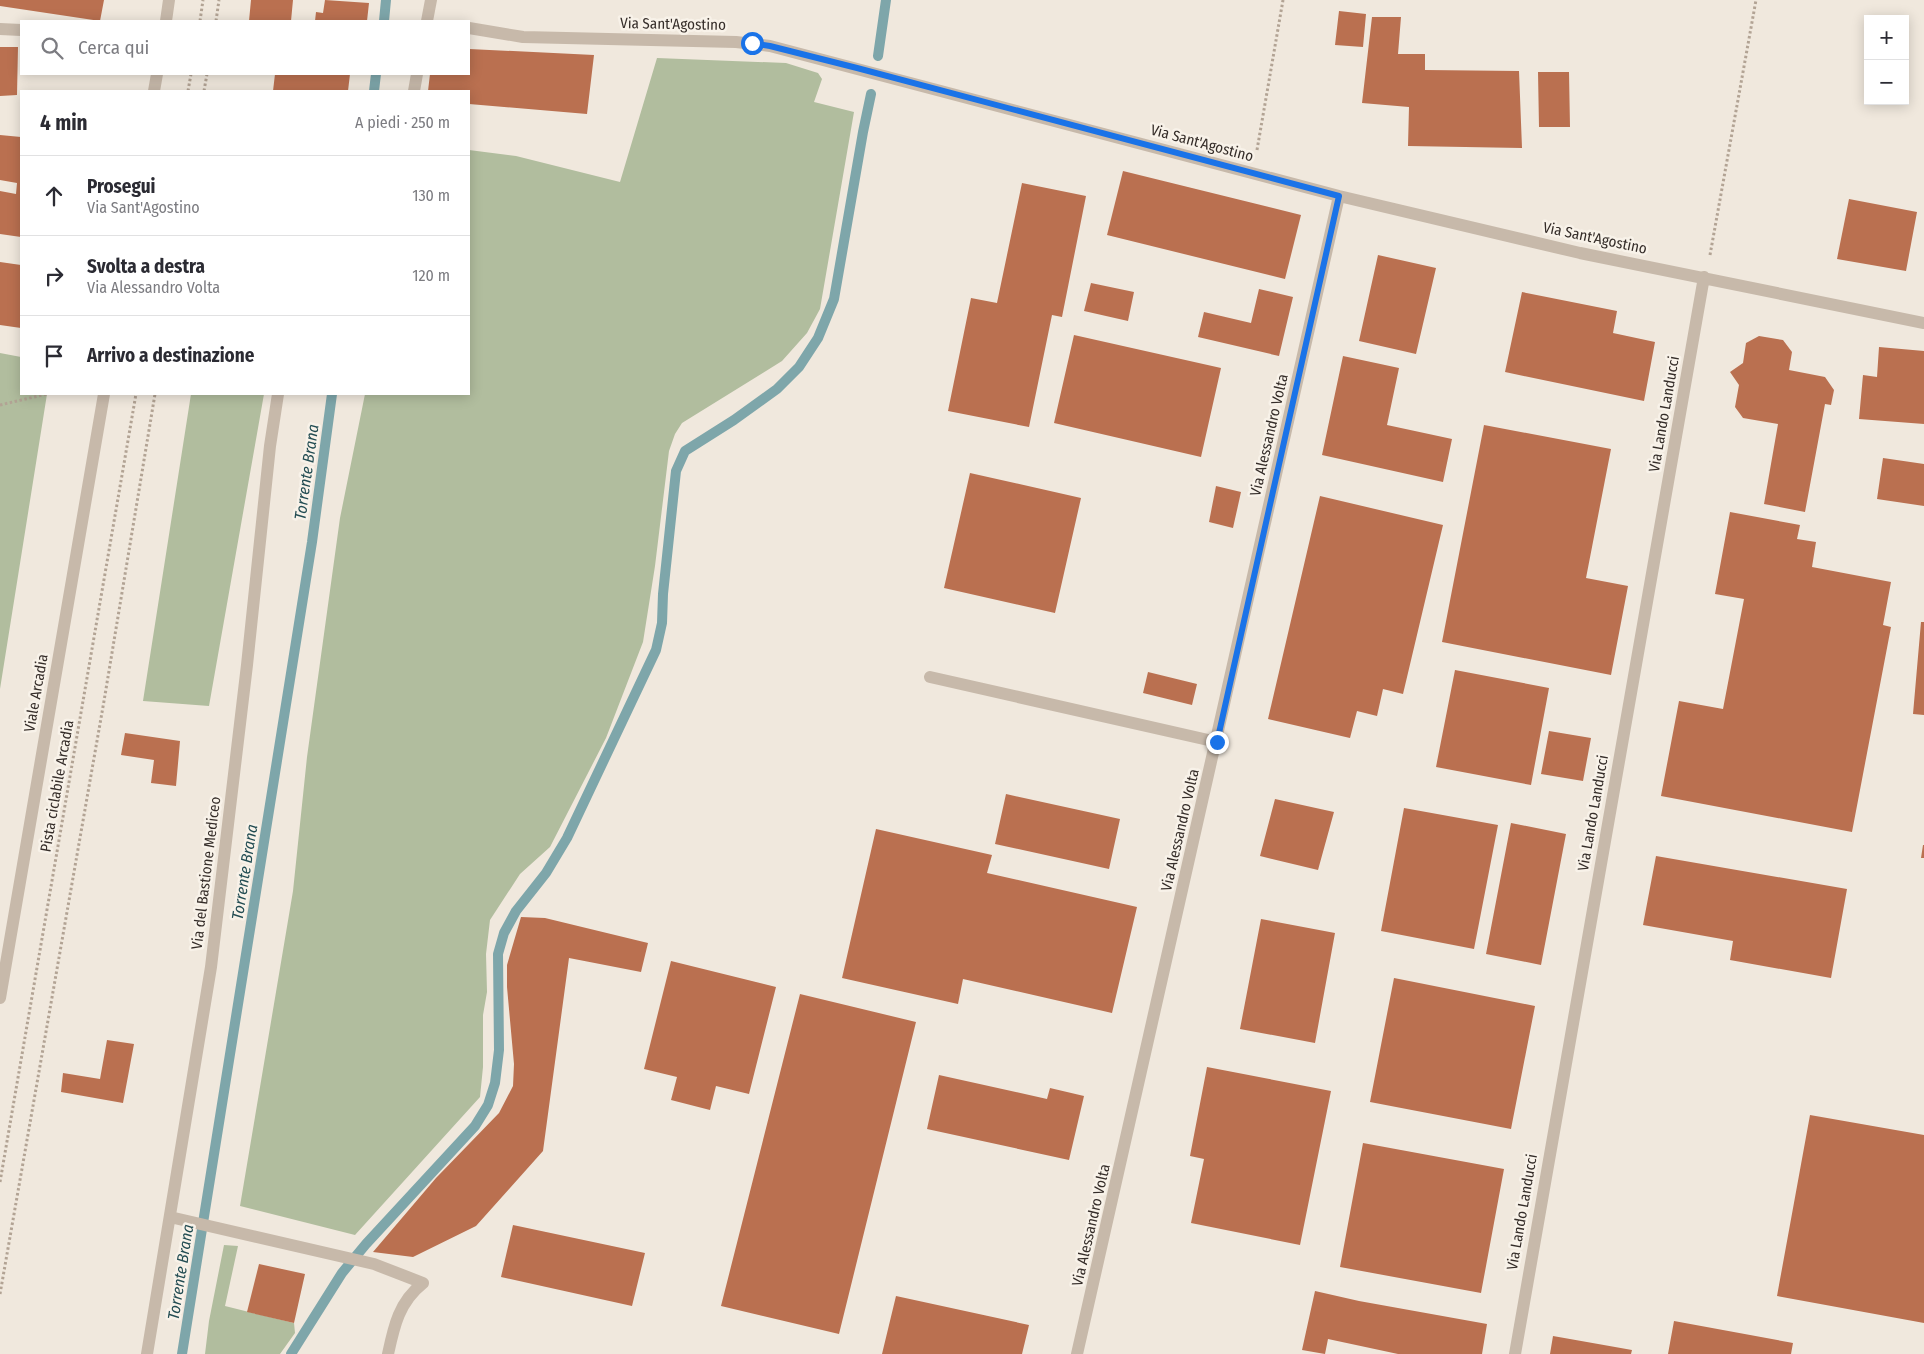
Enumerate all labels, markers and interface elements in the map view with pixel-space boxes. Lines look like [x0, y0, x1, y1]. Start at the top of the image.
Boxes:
street label: Via Sant'Agostino [620, 14, 726, 34]
map controls [1864, 15, 1909, 105]
button: + [1864, 15, 1909, 60]
search box [20, 20, 470, 75]
route start [741, 32, 764, 55]
icon: search [38, 34, 66, 62]
text: Cerca qui [78, 36, 149, 59]
button: − [1864, 60, 1909, 105]
text: 4 min [40, 110, 88, 136]
text: A piedi · 250 m [355, 113, 450, 132]
street label: Via Sant'Agostino [1149, 121, 1255, 165]
text: Prosegui [87, 175, 156, 198]
icon: ahead [40, 182, 68, 210]
text: 130 m [412, 186, 450, 205]
text: Via Sant'Agostino [87, 198, 200, 217]
street label: Via Sant'Agostino [1541, 218, 1649, 258]
text: Svolta a destra [87, 255, 205, 278]
icon: right [40, 262, 68, 290]
text: 120 m [412, 266, 450, 285]
text: Via Alessandro Volta [87, 278, 220, 297]
icon: arrive [40, 342, 68, 370]
text: Arrivo a destinazione [87, 344, 254, 367]
street label: Via Lando Landucci [1645, 355, 1683, 473]
street label: Via Alessandro Volta [1246, 372, 1292, 498]
water label: Torrente Brana [290, 423, 323, 521]
street label: Viale Arcadia [20, 653, 52, 733]
street label: Pista ciclabile Arcadia [37, 719, 77, 853]
route end [1206, 731, 1229, 754]
street label: Via Lando Landucci [1574, 754, 1612, 872]
street label: Via Alessandro Volta [1157, 767, 1203, 893]
street label: Via del Bastione Mediceo [188, 795, 224, 950]
water label: Torrente Brana [228, 823, 261, 921]
street label: Via Lando Landucci [1503, 1153, 1541, 1271]
street label: Via Alessandro Volta [1068, 1162, 1114, 1288]
water label: Torrente Brana [164, 1223, 197, 1321]

